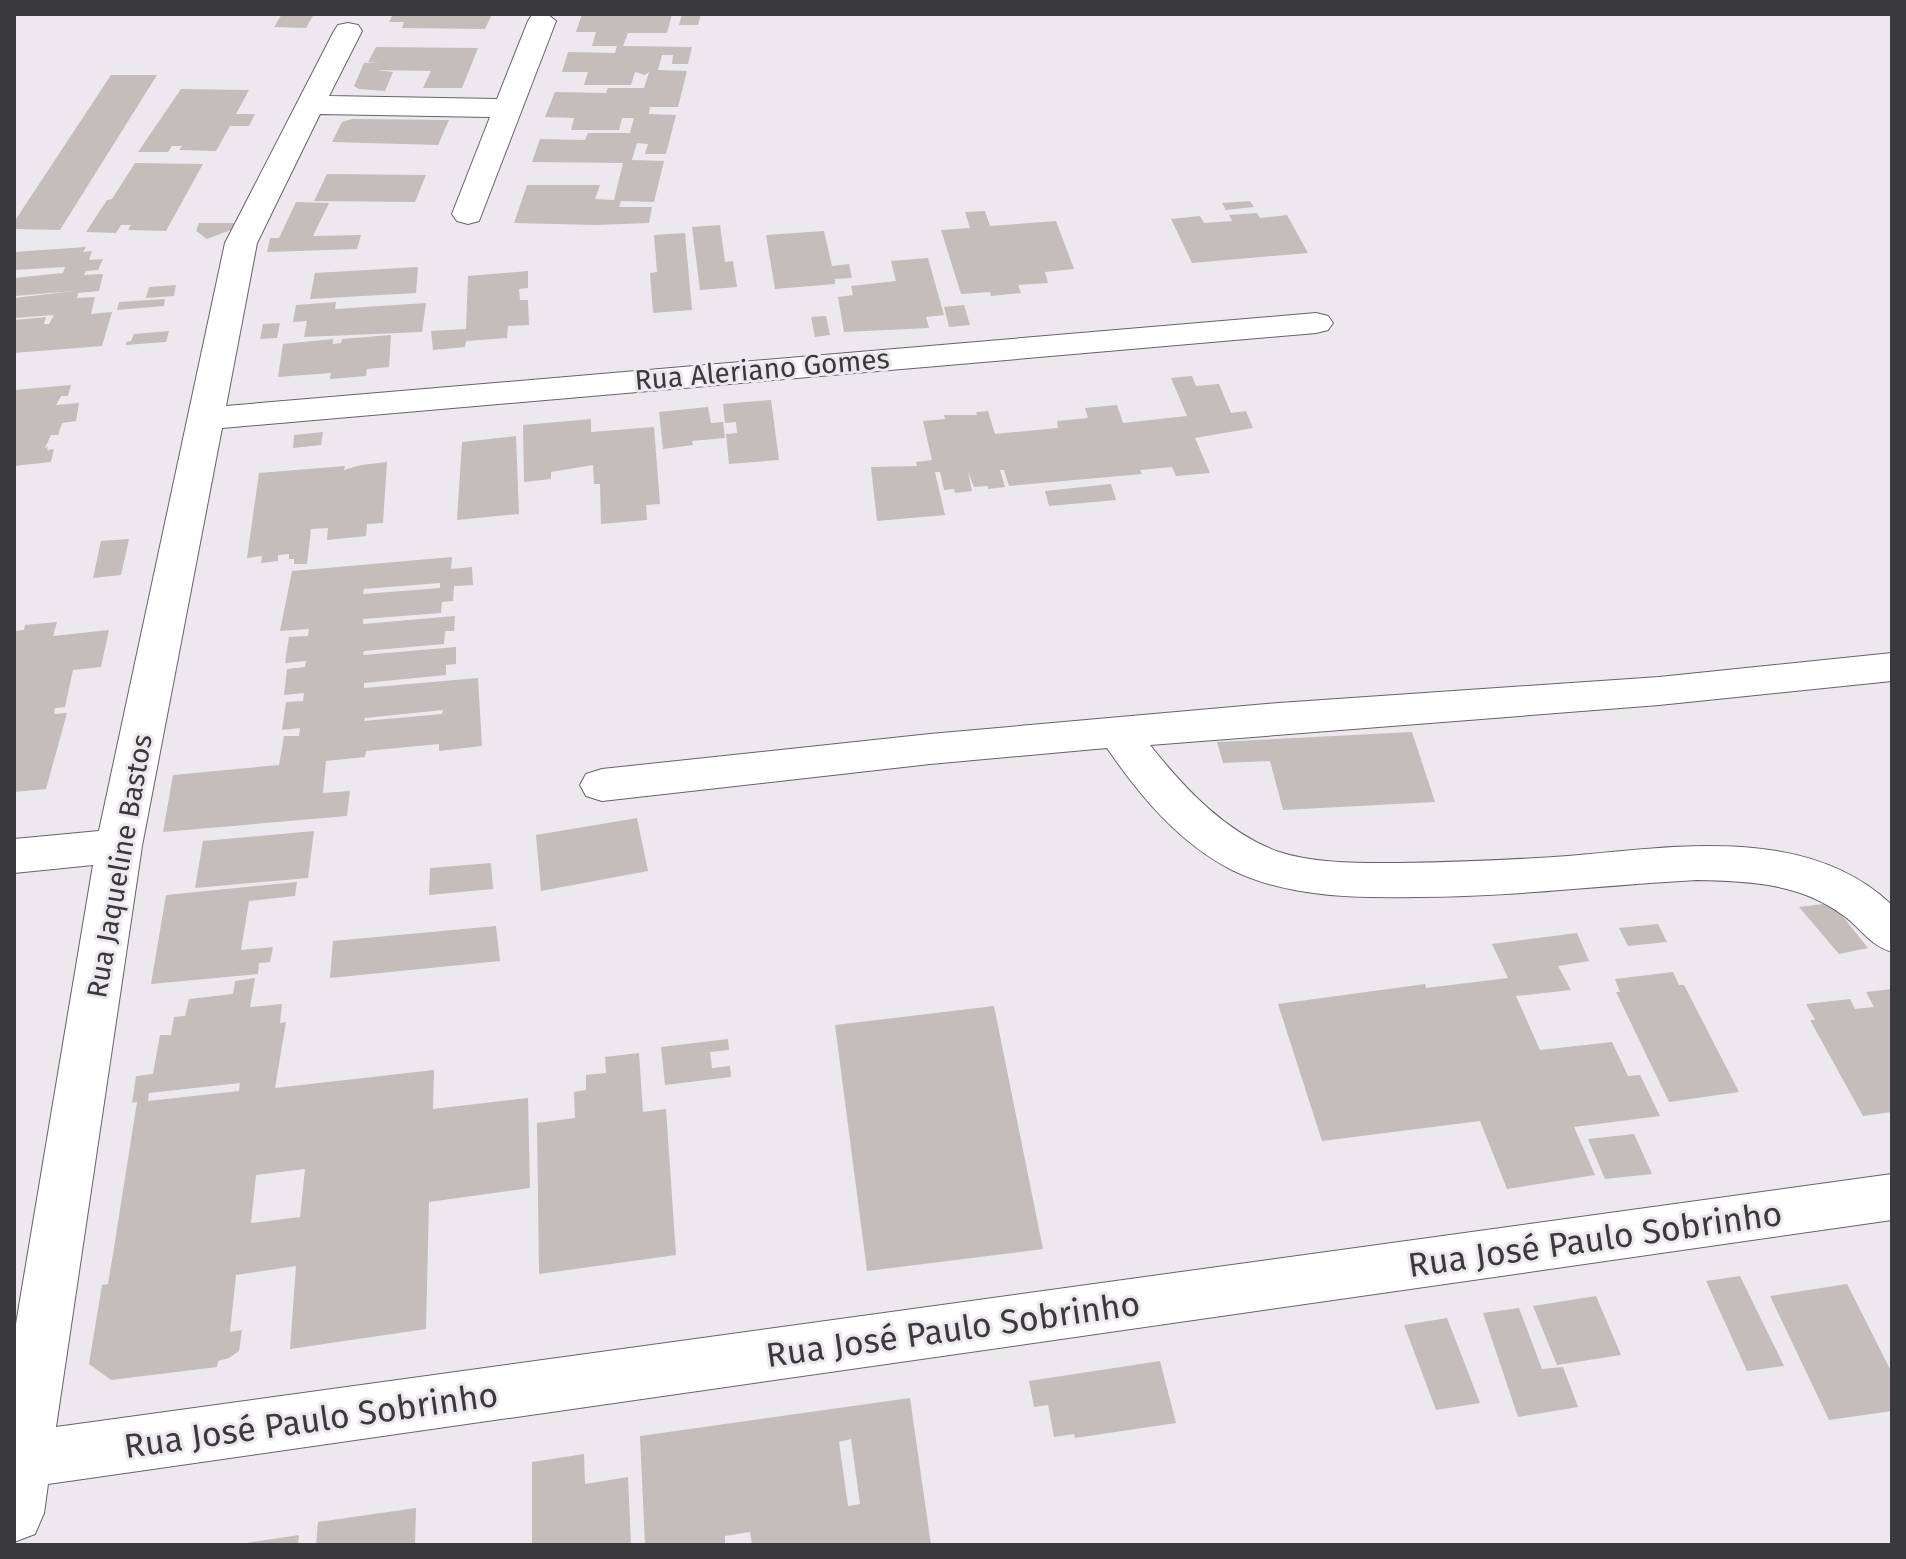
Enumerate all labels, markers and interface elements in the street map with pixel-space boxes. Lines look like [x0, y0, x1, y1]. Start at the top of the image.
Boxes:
street label: Rua Aleriano Gomes [633, 342, 891, 397]
street label: Rua Jaqueline Bastos [80, 732, 159, 1001]
street label: Rua José Paulo Sobrinho [1405, 1193, 1785, 1286]
street label: Rua José Paulo Sobrinho [763, 1283, 1143, 1376]
street label: Rua José Paulo Sobrinho [121, 1374, 501, 1467]

